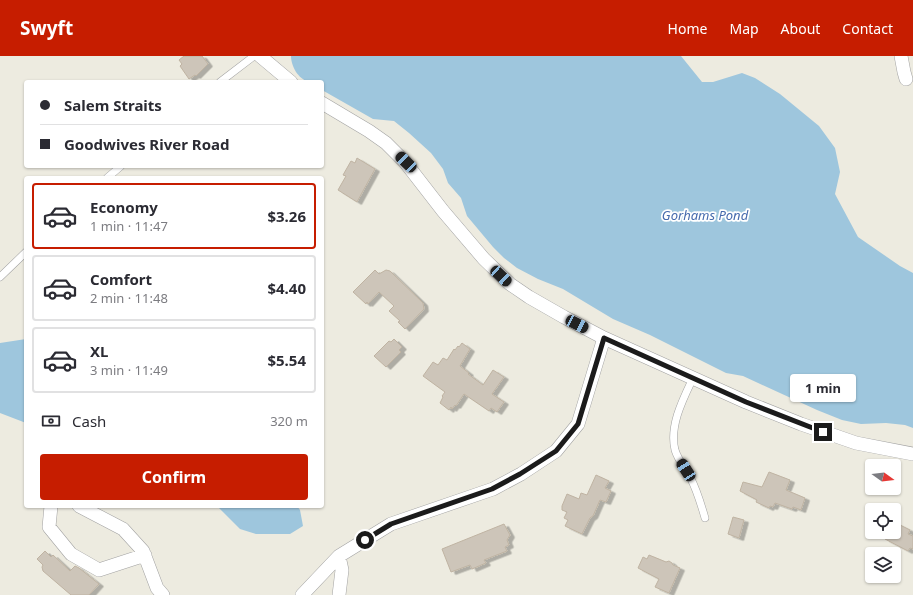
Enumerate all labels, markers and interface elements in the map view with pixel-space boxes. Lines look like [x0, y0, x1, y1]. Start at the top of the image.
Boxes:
text: Swyft [20, 15, 73, 41]
text: Home [668, 19, 707, 38]
text: Map [729, 19, 759, 38]
text: About [781, 19, 820, 38]
text: Contact [842, 19, 893, 38]
text: Salem Straits [64, 95, 162, 115]
text: Goodwives River Road [64, 134, 230, 154]
car [393, 149, 419, 175]
text: Economy [90, 197, 158, 217]
icon: car [42, 198, 78, 234]
text: $3.26 [267, 206, 306, 226]
water label: Gorhams Pond [662, 206, 749, 224]
text: 1 min · 11:47 [90, 217, 168, 235]
car [488, 263, 514, 289]
text: Comfort [90, 269, 152, 289]
icon: car [42, 270, 78, 306]
text: $4.40 [267, 278, 306, 298]
text: 2 min · 11:48 [90, 289, 168, 307]
car [564, 313, 590, 335]
text: XL [90, 341, 108, 361]
icon: car [42, 342, 78, 378]
text: $5.54 [267, 350, 306, 370]
text: 3 min · 11:49 [90, 361, 168, 379]
callout: 1 min [790, 374, 856, 402]
text: 1 min [805, 379, 841, 397]
icon: cash [40, 410, 62, 432]
text: Cash [72, 411, 106, 431]
text: 320 m [270, 412, 308, 430]
route end [814, 423, 832, 441]
button: Confirm [40, 454, 308, 500]
car [674, 457, 698, 483]
north arrow [865, 459, 901, 495]
map controls [865, 459, 901, 583]
button: locate [865, 503, 901, 539]
route start [356, 531, 374, 549]
button: layers [865, 547, 901, 583]

